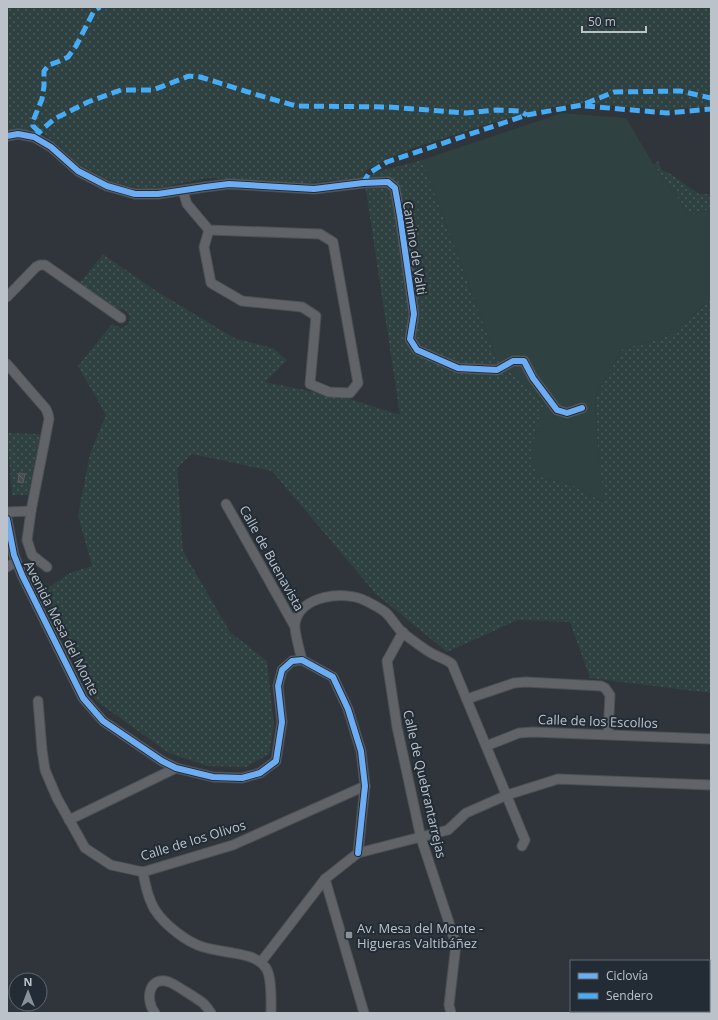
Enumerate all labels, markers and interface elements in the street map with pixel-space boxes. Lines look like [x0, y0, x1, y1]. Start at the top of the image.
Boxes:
scale bar [582, 8, 646, 34]
text: 50 m [588, 13, 616, 30]
street label: Camino de Valti [399, 200, 431, 296]
street label: Calle de Buenavista [236, 502, 308, 614]
street label: Avenida Mesa del Monte [20, 558, 104, 698]
street label: Calle de Quebrantarrejas [399, 708, 451, 860]
street label: Calle de los Escollos [538, 710, 658, 732]
street label: Calle de los Olivos [138, 815, 248, 865]
place label: Av. Mesa del Monte - Higueras Valtibáñez [357, 919, 483, 952]
marker: Av. Mesa del Monte - Higueras Valtibáñez [344, 930, 354, 940]
legend [570, 960, 710, 1012]
text: Ciclovía [606, 967, 648, 984]
north arrow [8, 972, 48, 1012]
text: N [24, 974, 32, 989]
text: Sendero [606, 987, 653, 1004]

